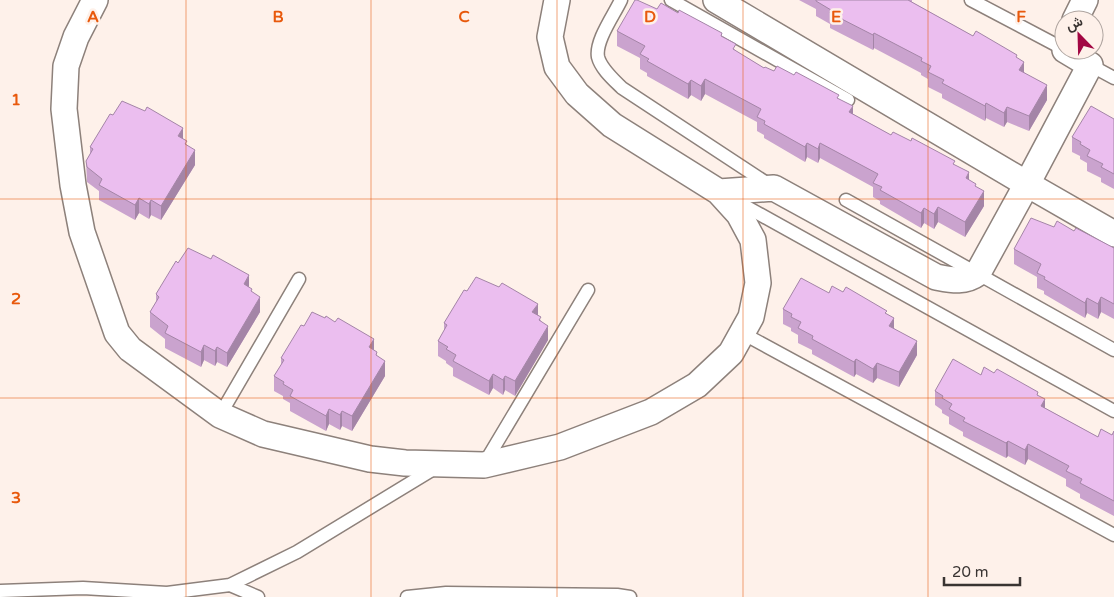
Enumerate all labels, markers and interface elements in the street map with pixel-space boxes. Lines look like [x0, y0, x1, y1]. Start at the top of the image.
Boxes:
text: A [87, 7, 99, 27]
text: B [272, 7, 284, 27]
text: C [458, 7, 470, 27]
text: D [644, 7, 656, 27]
text: E [831, 7, 841, 27]
text: F [1016, 7, 1026, 27]
north arrow [1054, 10, 1104, 60]
text: ش [1063, 12, 1085, 35]
text: 1 [11, 90, 21, 110]
text: 2 [11, 289, 21, 309]
text: 3 [11, 488, 21, 508]
scale bar [944, 554, 1020, 586]
text: 20 m [952, 563, 989, 581]

